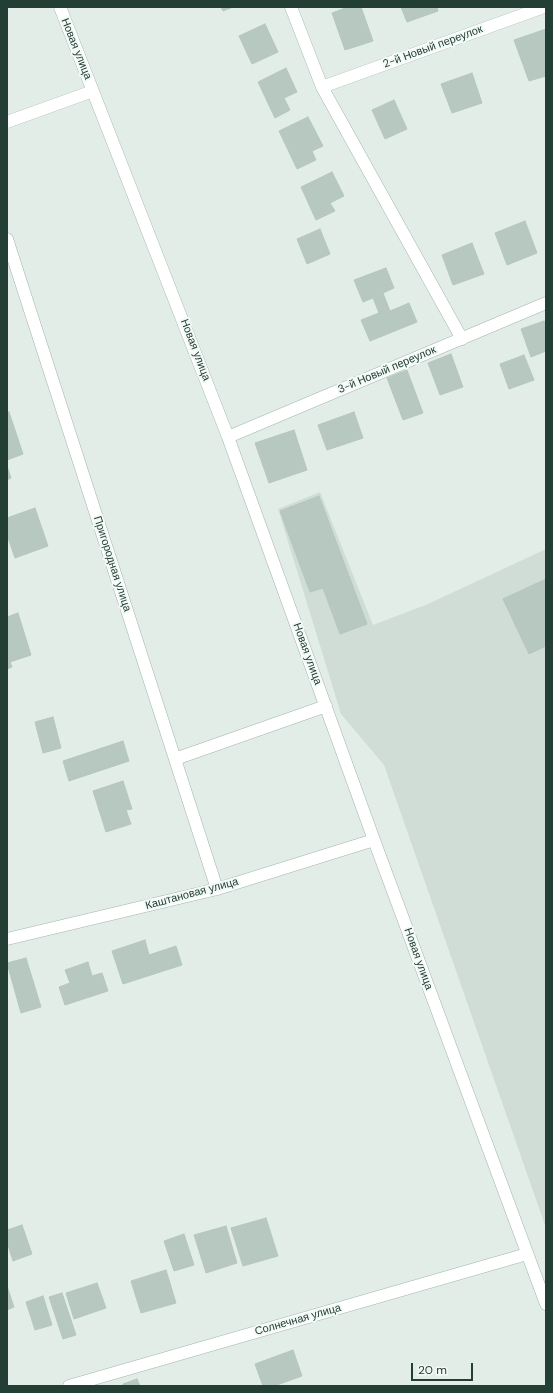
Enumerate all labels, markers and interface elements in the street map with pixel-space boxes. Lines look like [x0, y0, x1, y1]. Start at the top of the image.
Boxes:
street label: Новая улица [58, 16, 94, 82]
street label: 2-й Новый переулок [381, 23, 485, 71]
street label: Новая улица [177, 317, 213, 383]
street label: 3-й Новый переулок [336, 343, 438, 397]
street label: Пригородная улица [90, 515, 134, 613]
street label: Новая улица [290, 621, 324, 687]
street label: Каштановая улица [144, 875, 240, 913]
street label: Новая улица [401, 926, 435, 992]
street label: Солнечная улица [253, 1301, 343, 1339]
scale bar [413, 1355, 475, 1381]
text: 20 m [418, 1362, 447, 1378]

